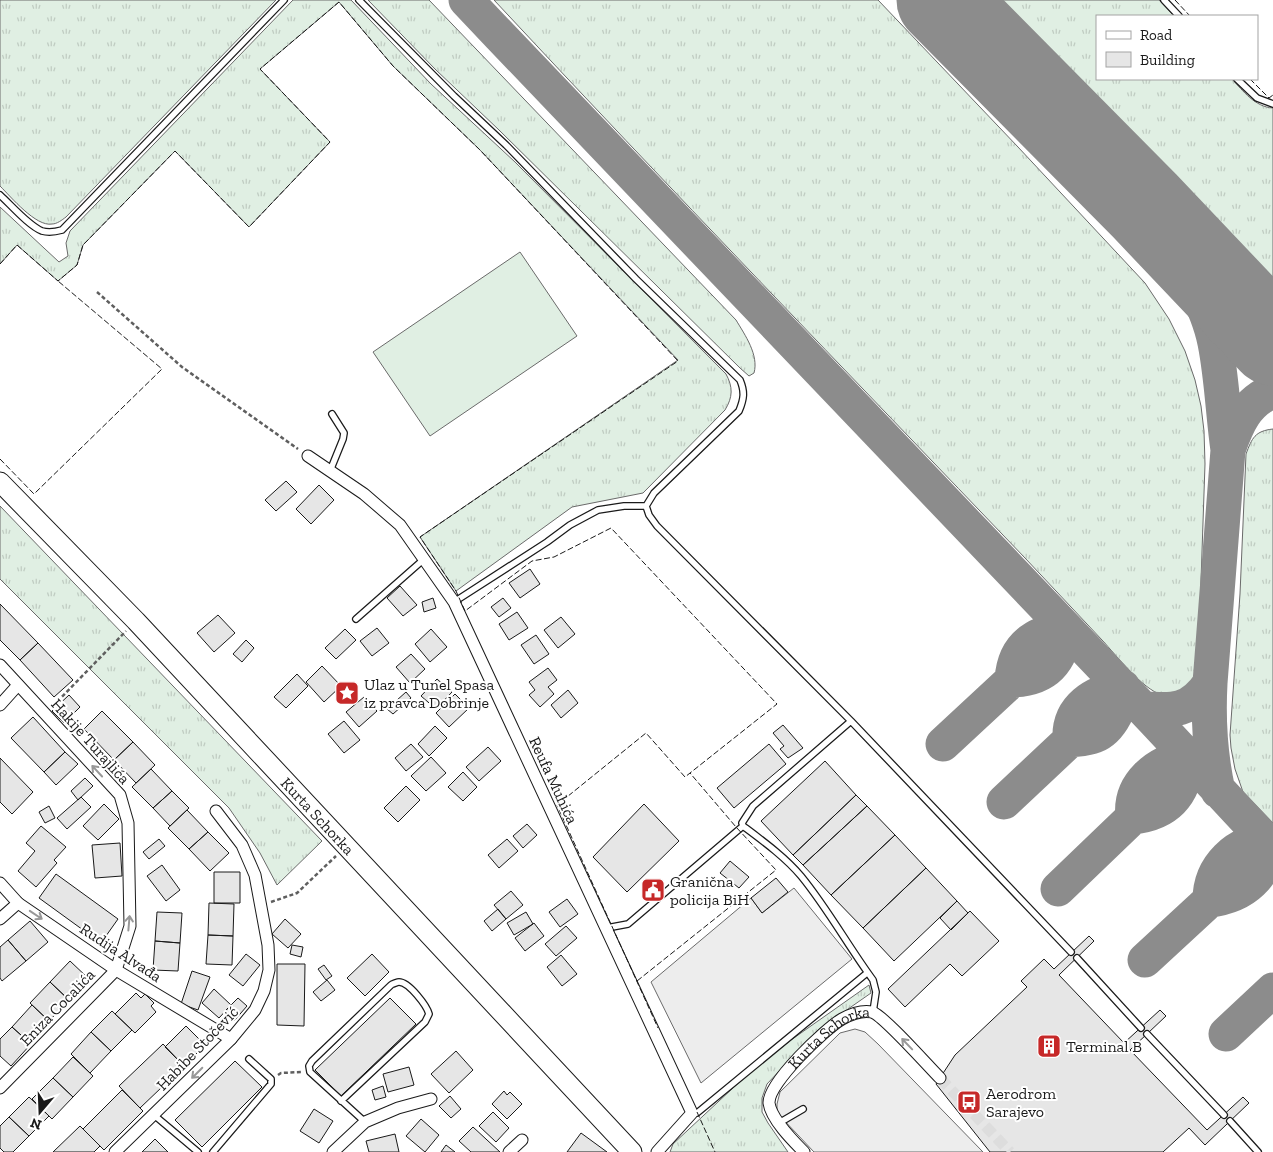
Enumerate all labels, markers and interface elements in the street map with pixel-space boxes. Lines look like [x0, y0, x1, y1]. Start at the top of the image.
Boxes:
legend [1096, 15, 1258, 80]
text: Road [1140, 26, 1173, 44]
text: Building [1140, 51, 1195, 69]
place label: Ulaz u Tunel Spasa iz pravca Dobrinje [364, 675, 494, 712]
place icon: Ulaz u Tunel Spasa iz pravca Dobrinje [334, 680, 360, 706]
street label: Hakije Turajlića [47, 695, 134, 788]
street label: Reufa Muhića [525, 734, 582, 827]
one-way arrow [92, 764, 103, 777]
street label: Kurta Schorka [277, 773, 358, 859]
place label: Granična policija BiH [670, 872, 749, 909]
public building icon: Granična policija BiH [640, 877, 666, 903]
one-way arrow [29, 910, 43, 920]
one-way arrow [125, 916, 134, 932]
street label: Rudija Alvađa [76, 919, 165, 986]
street label: Eniza Cocalića [16, 965, 99, 1050]
street label: Habibe Stočević [152, 1002, 242, 1094]
street label: Kurta Schorka [784, 1002, 870, 1073]
building icon: Terminal B [1036, 1033, 1062, 1059]
place label: Terminal B [1066, 1037, 1142, 1056]
one-way arrow [901, 1038, 913, 1050]
one-way arrow [191, 1067, 203, 1079]
place label: Aerodrom Sarajevo [986, 1084, 1056, 1121]
north arrow [15, 1087, 65, 1137]
bus stop icon: Aerodrom Sarajevo [956, 1089, 982, 1115]
text: N [28, 1114, 44, 1134]

